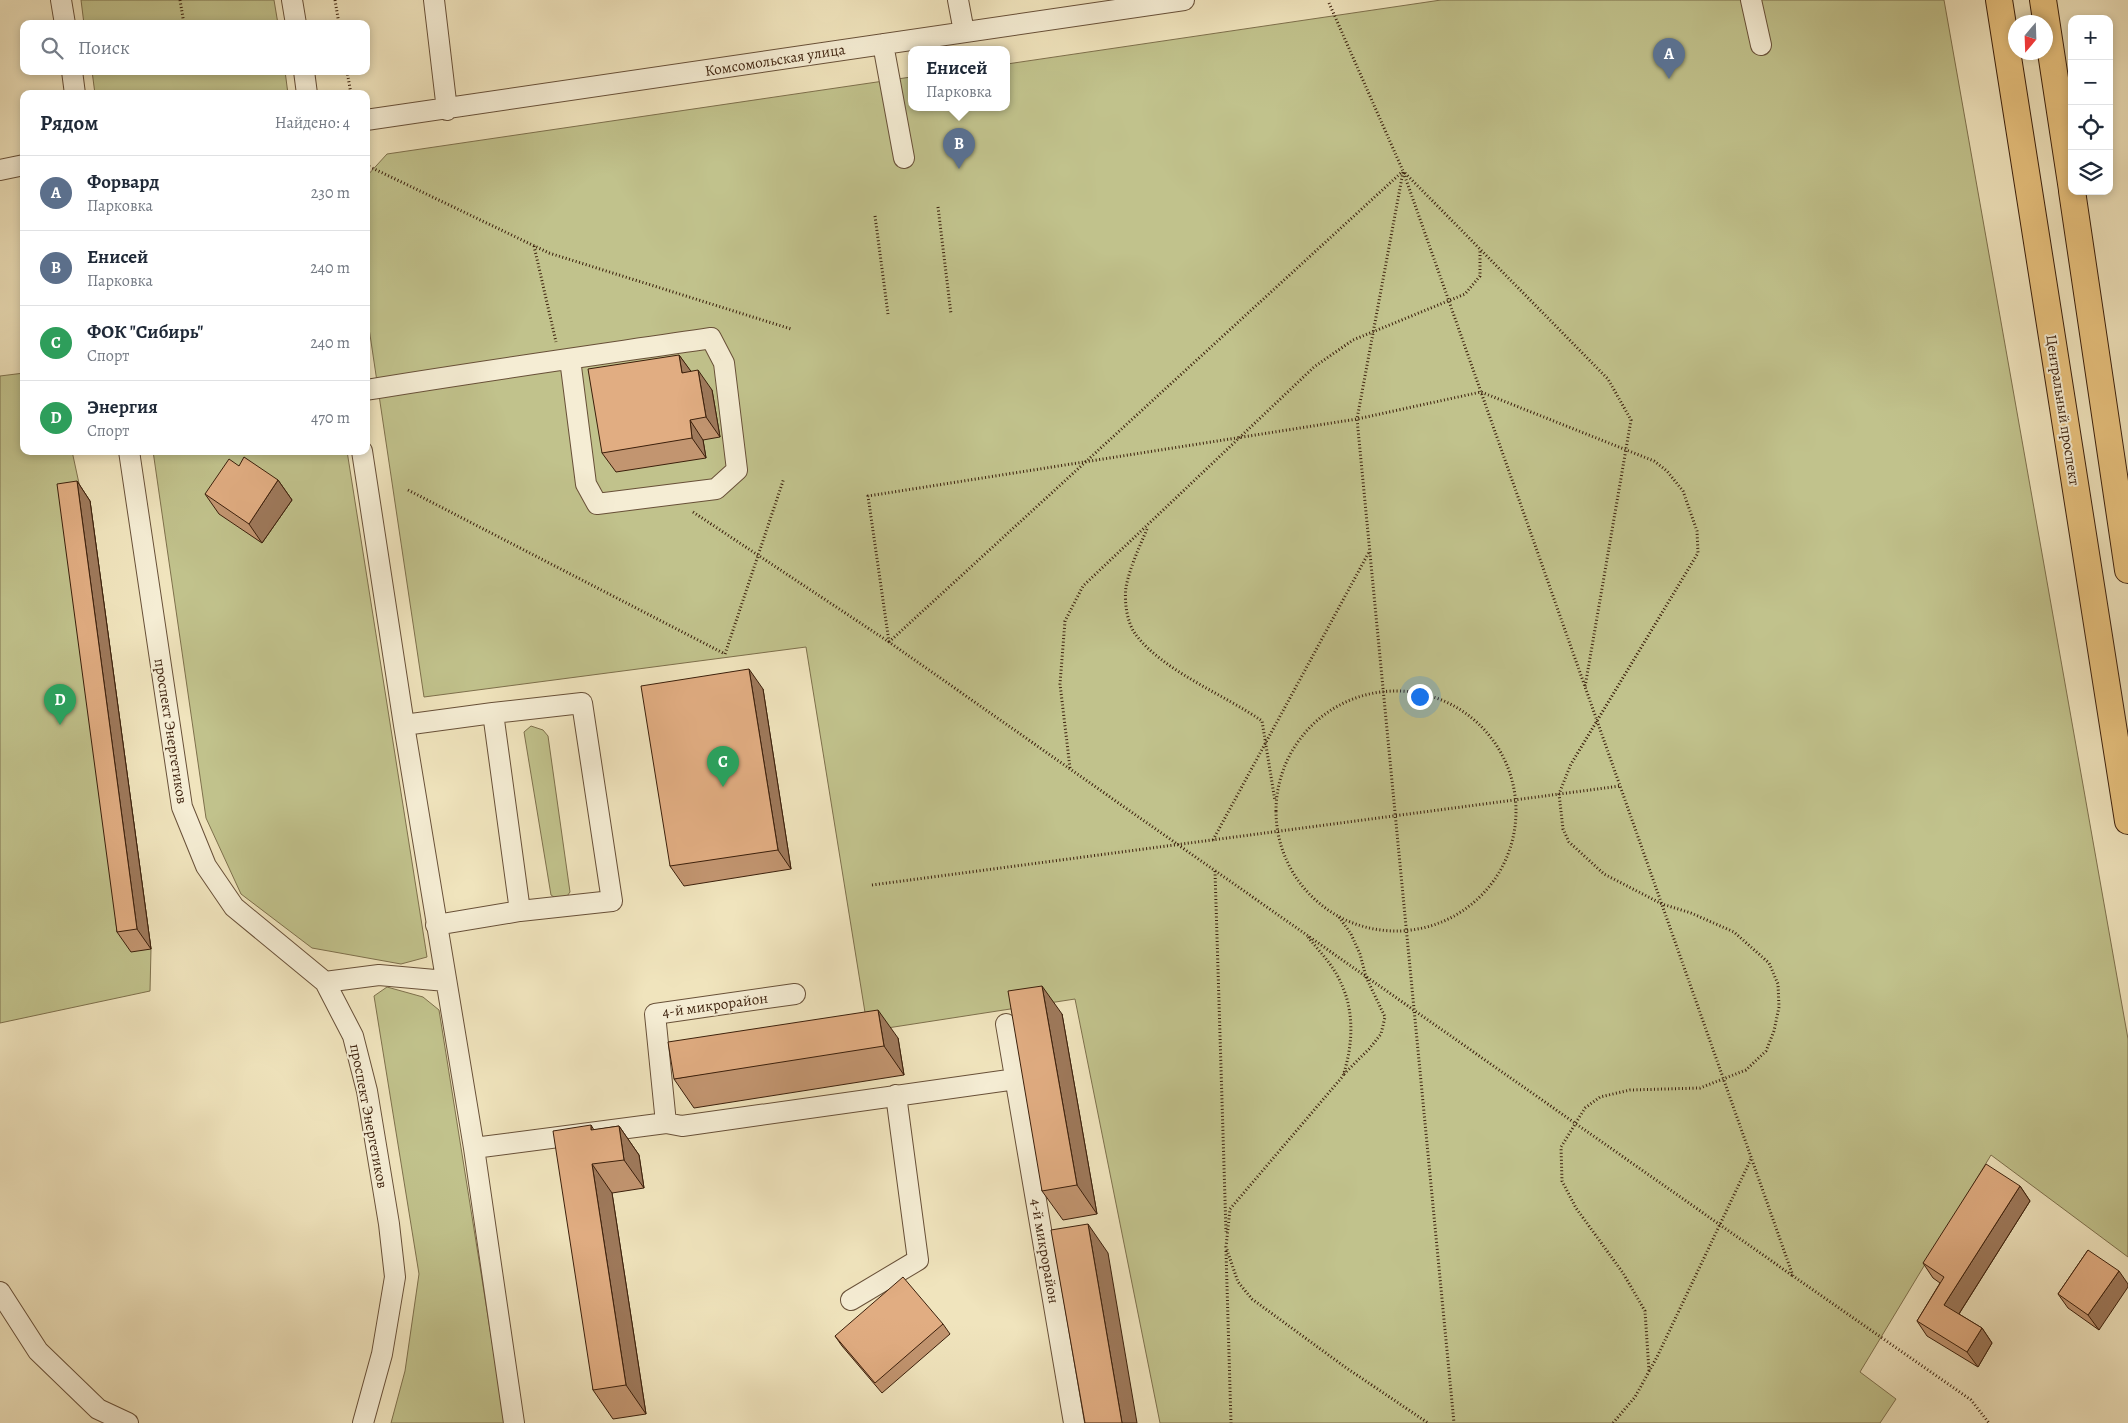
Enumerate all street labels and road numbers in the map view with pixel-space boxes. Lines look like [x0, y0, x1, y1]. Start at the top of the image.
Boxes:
street label: Комсомольская улица [703, 39, 847, 81]
street label: Центральный проспект [2041, 333, 2085, 487]
street label: проспект Энергетиков [150, 657, 192, 805]
street label: 4-й микрорайон [661, 988, 769, 1022]
street label: проспект Энергетиков [345, 1042, 393, 1190]
street label: 4-й микрорайон [1026, 1197, 1064, 1305]

